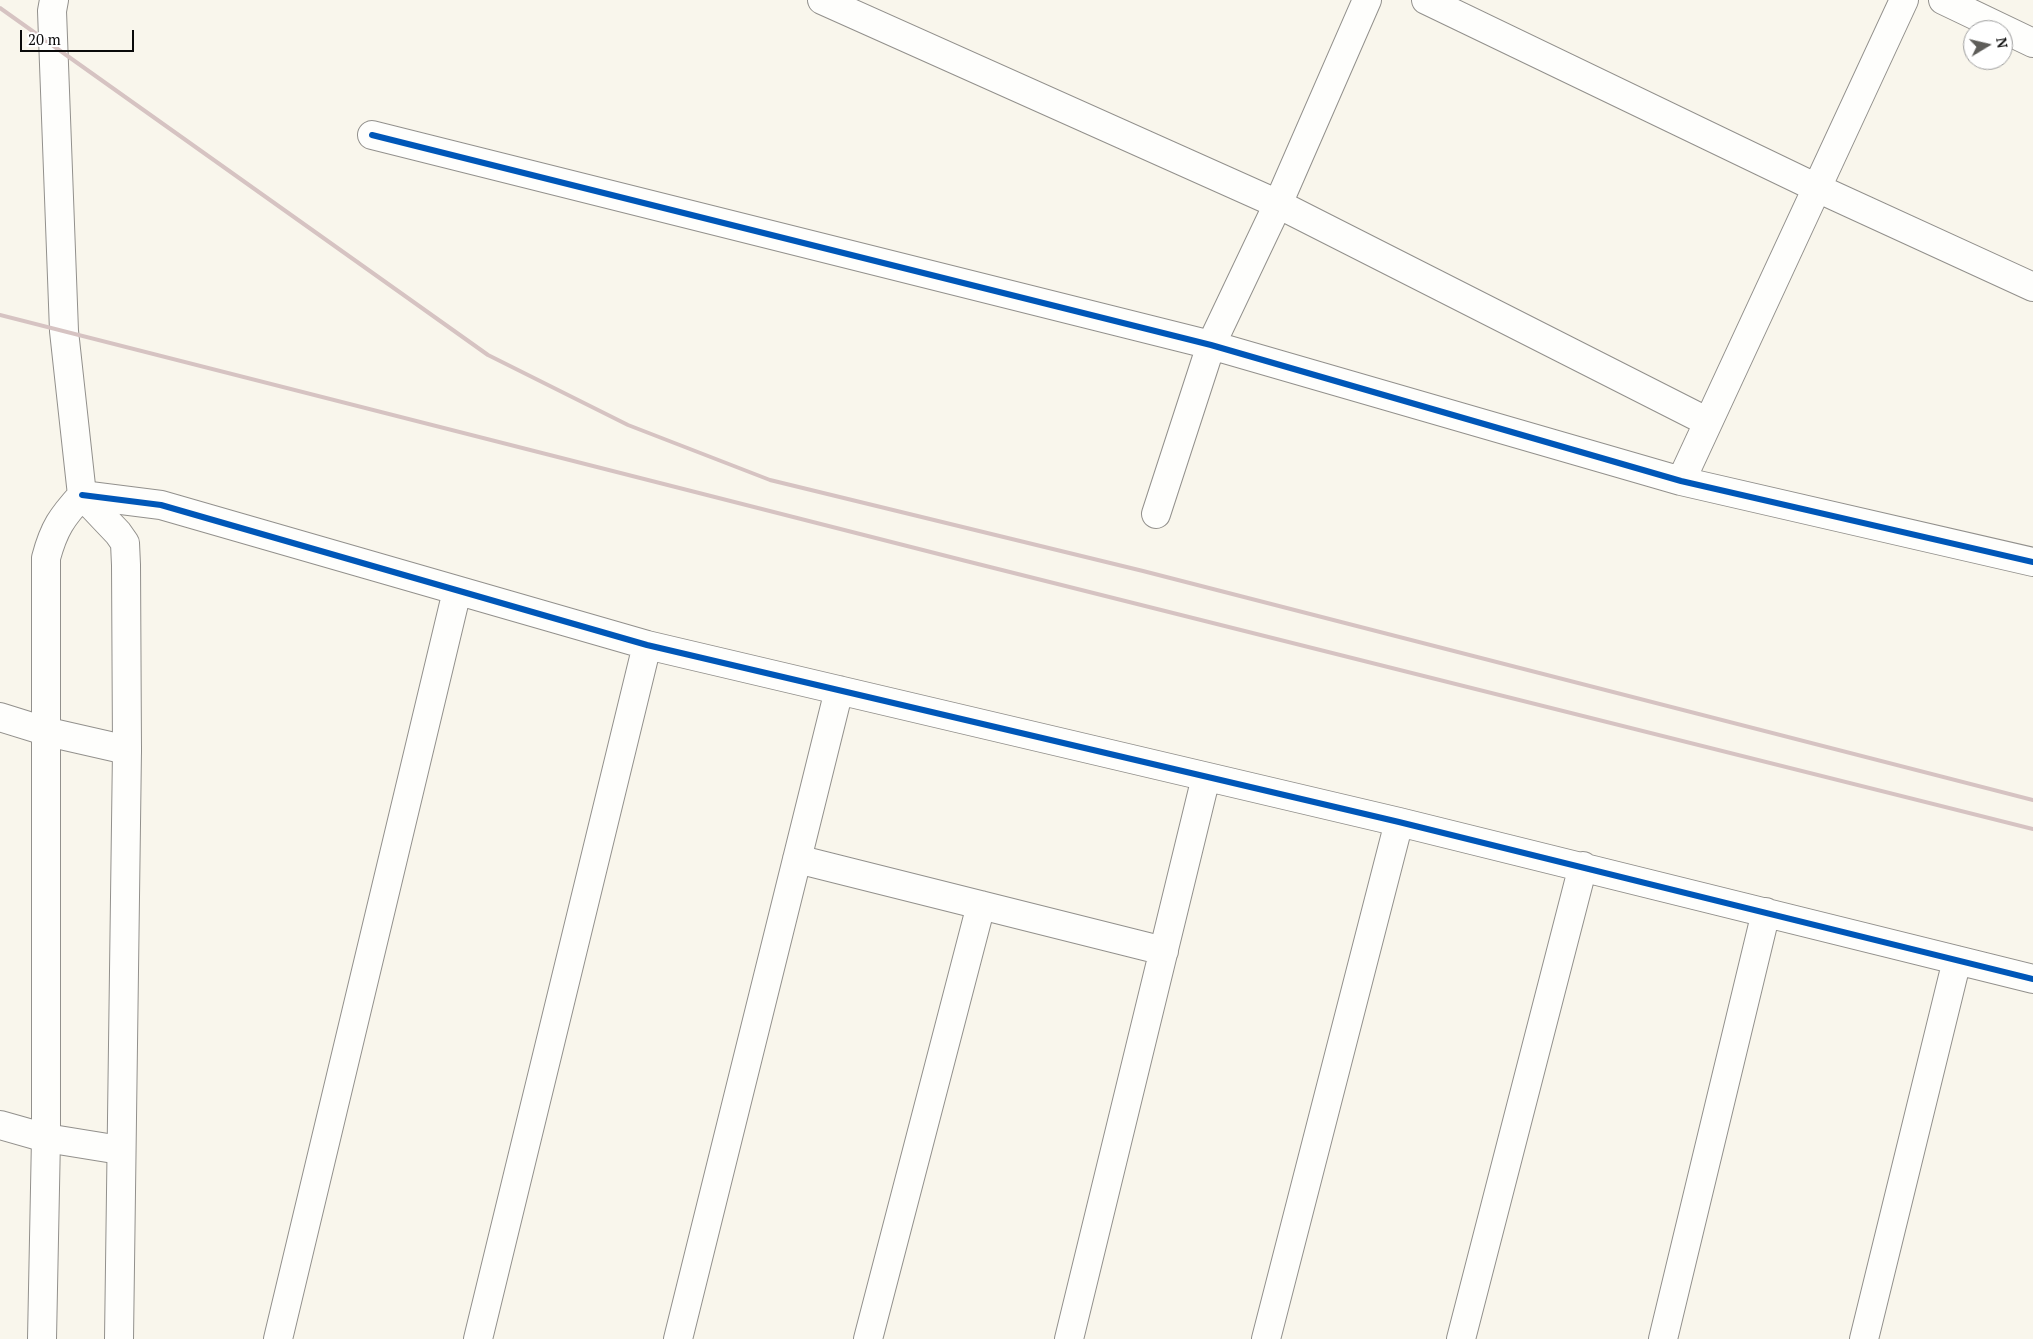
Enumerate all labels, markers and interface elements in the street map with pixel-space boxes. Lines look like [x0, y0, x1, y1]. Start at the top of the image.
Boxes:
scale bar [22, 20, 136, 52]
north arrow [1963, 20, 2013, 70]
text: 20 m [28, 29, 61, 49]
text: N [1992, 36, 2013, 49]

